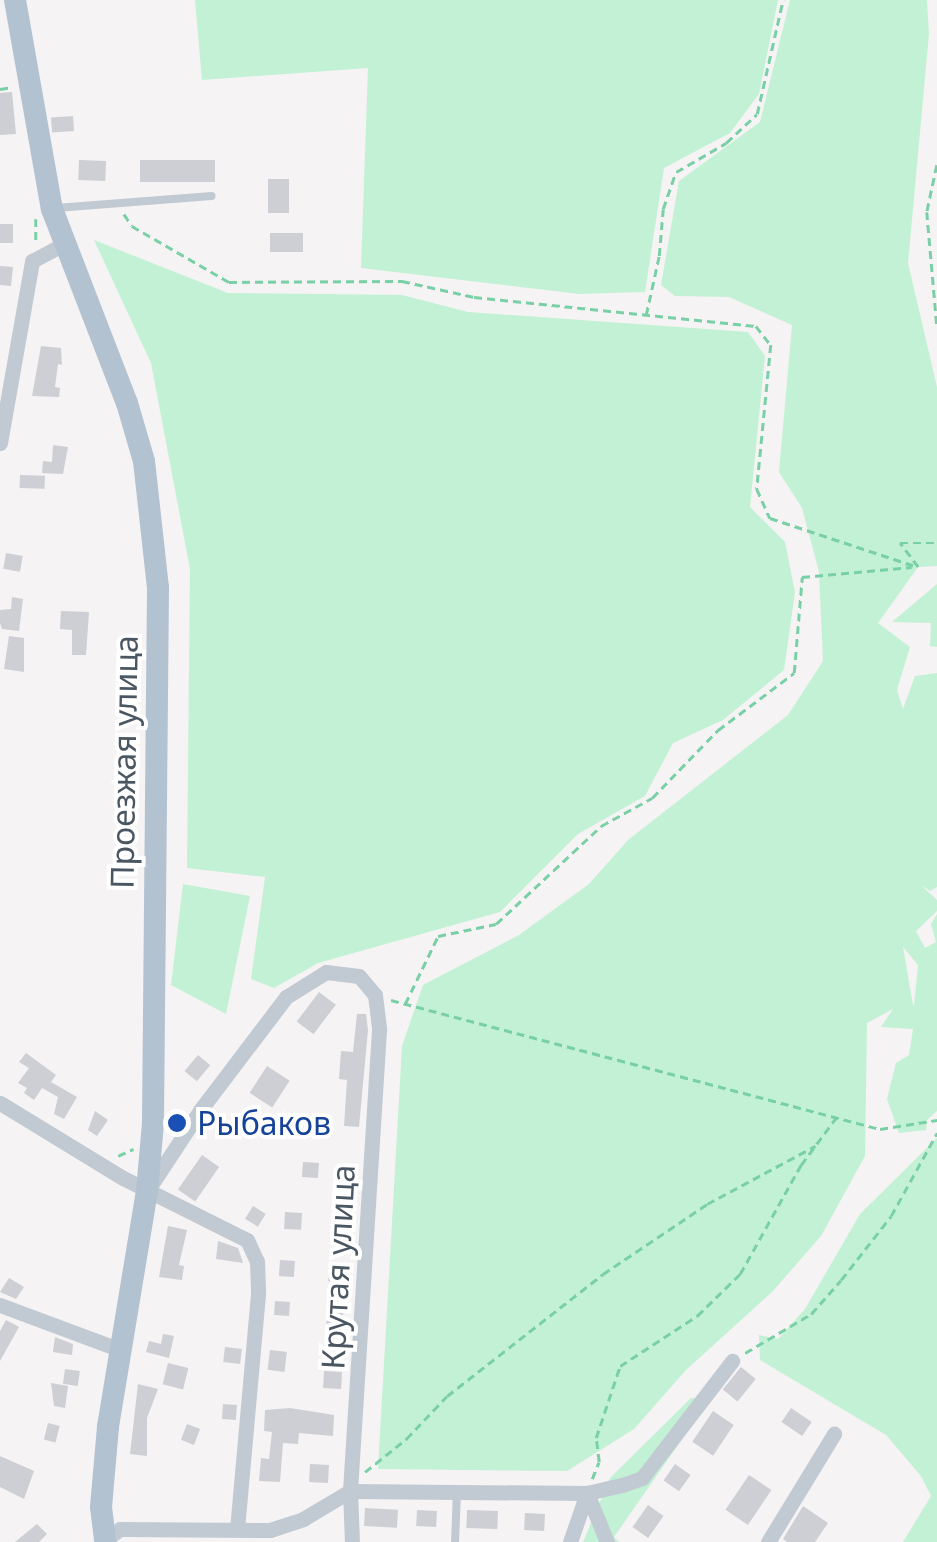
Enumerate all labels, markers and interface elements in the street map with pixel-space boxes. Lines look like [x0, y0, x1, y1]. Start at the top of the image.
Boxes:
street label: Проезжая улица [103, 635, 145, 889]
place label: Рыбаков [197, 1104, 331, 1142]
marker: Рыбаков [166, 1112, 188, 1134]
street label: Крутая улица [313, 1164, 363, 1370]

